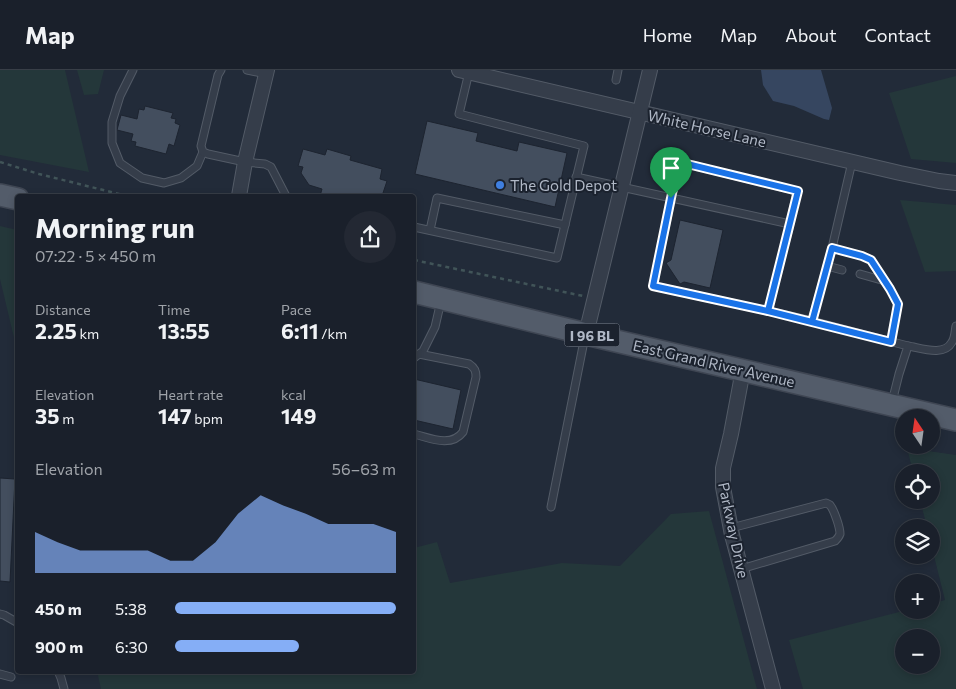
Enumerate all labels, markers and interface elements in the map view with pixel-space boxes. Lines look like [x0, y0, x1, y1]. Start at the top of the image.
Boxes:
text: Map [25, 20, 75, 49]
text: Home [643, 24, 692, 46]
text: Map [720, 24, 757, 46]
text: About [785, 24, 837, 46]
text: Contact [865, 24, 931, 46]
street label: White Horse Lane [646, 106, 768, 150]
pin [650, 147, 692, 198]
icon: arrive [657, 154, 685, 182]
place label: The Gold Depot [510, 176, 617, 194]
marker: The Gold Depot [494, 179, 506, 191]
text: Morning run [35, 210, 195, 244]
button: share [344, 211, 396, 263]
text: 07:22 · 5 × 450 m [35, 246, 156, 265]
text: Distance [35, 301, 91, 318]
text: Time [158, 301, 190, 318]
text: Pace [281, 301, 311, 318]
text: 2.25 [35, 318, 77, 343]
text: 13:55 [158, 318, 210, 343]
text: 6:11 [281, 318, 319, 343]
road number: I 96 BL [564, 324, 620, 346]
text: km [77, 325, 99, 342]
text: /km [319, 325, 347, 342]
street label: East Grand River Avenue [631, 336, 797, 390]
text: Elevation [35, 386, 94, 403]
text: Heart rate [158, 386, 223, 403]
text: kcal [281, 386, 306, 403]
text: 35 [35, 403, 59, 428]
text: 147 [158, 403, 192, 428]
text: 149 [281, 403, 316, 428]
north arrow [895, 409, 940, 454]
map controls [895, 409, 940, 674]
text: m [59, 410, 74, 427]
text: bpm [192, 410, 223, 427]
text: Elevation [35, 459, 103, 478]
text: 56–63 m [332, 459, 396, 478]
button: locate [895, 464, 940, 509]
street label: Parkway Drive [715, 480, 753, 580]
button: layers [895, 519, 940, 564]
button: + [895, 574, 940, 619]
text: 450 m [35, 599, 82, 618]
text: 5:38 [115, 599, 147, 618]
button: − [895, 629, 940, 674]
text: 900 m [35, 637, 83, 656]
text: 6:30 [115, 637, 148, 656]

